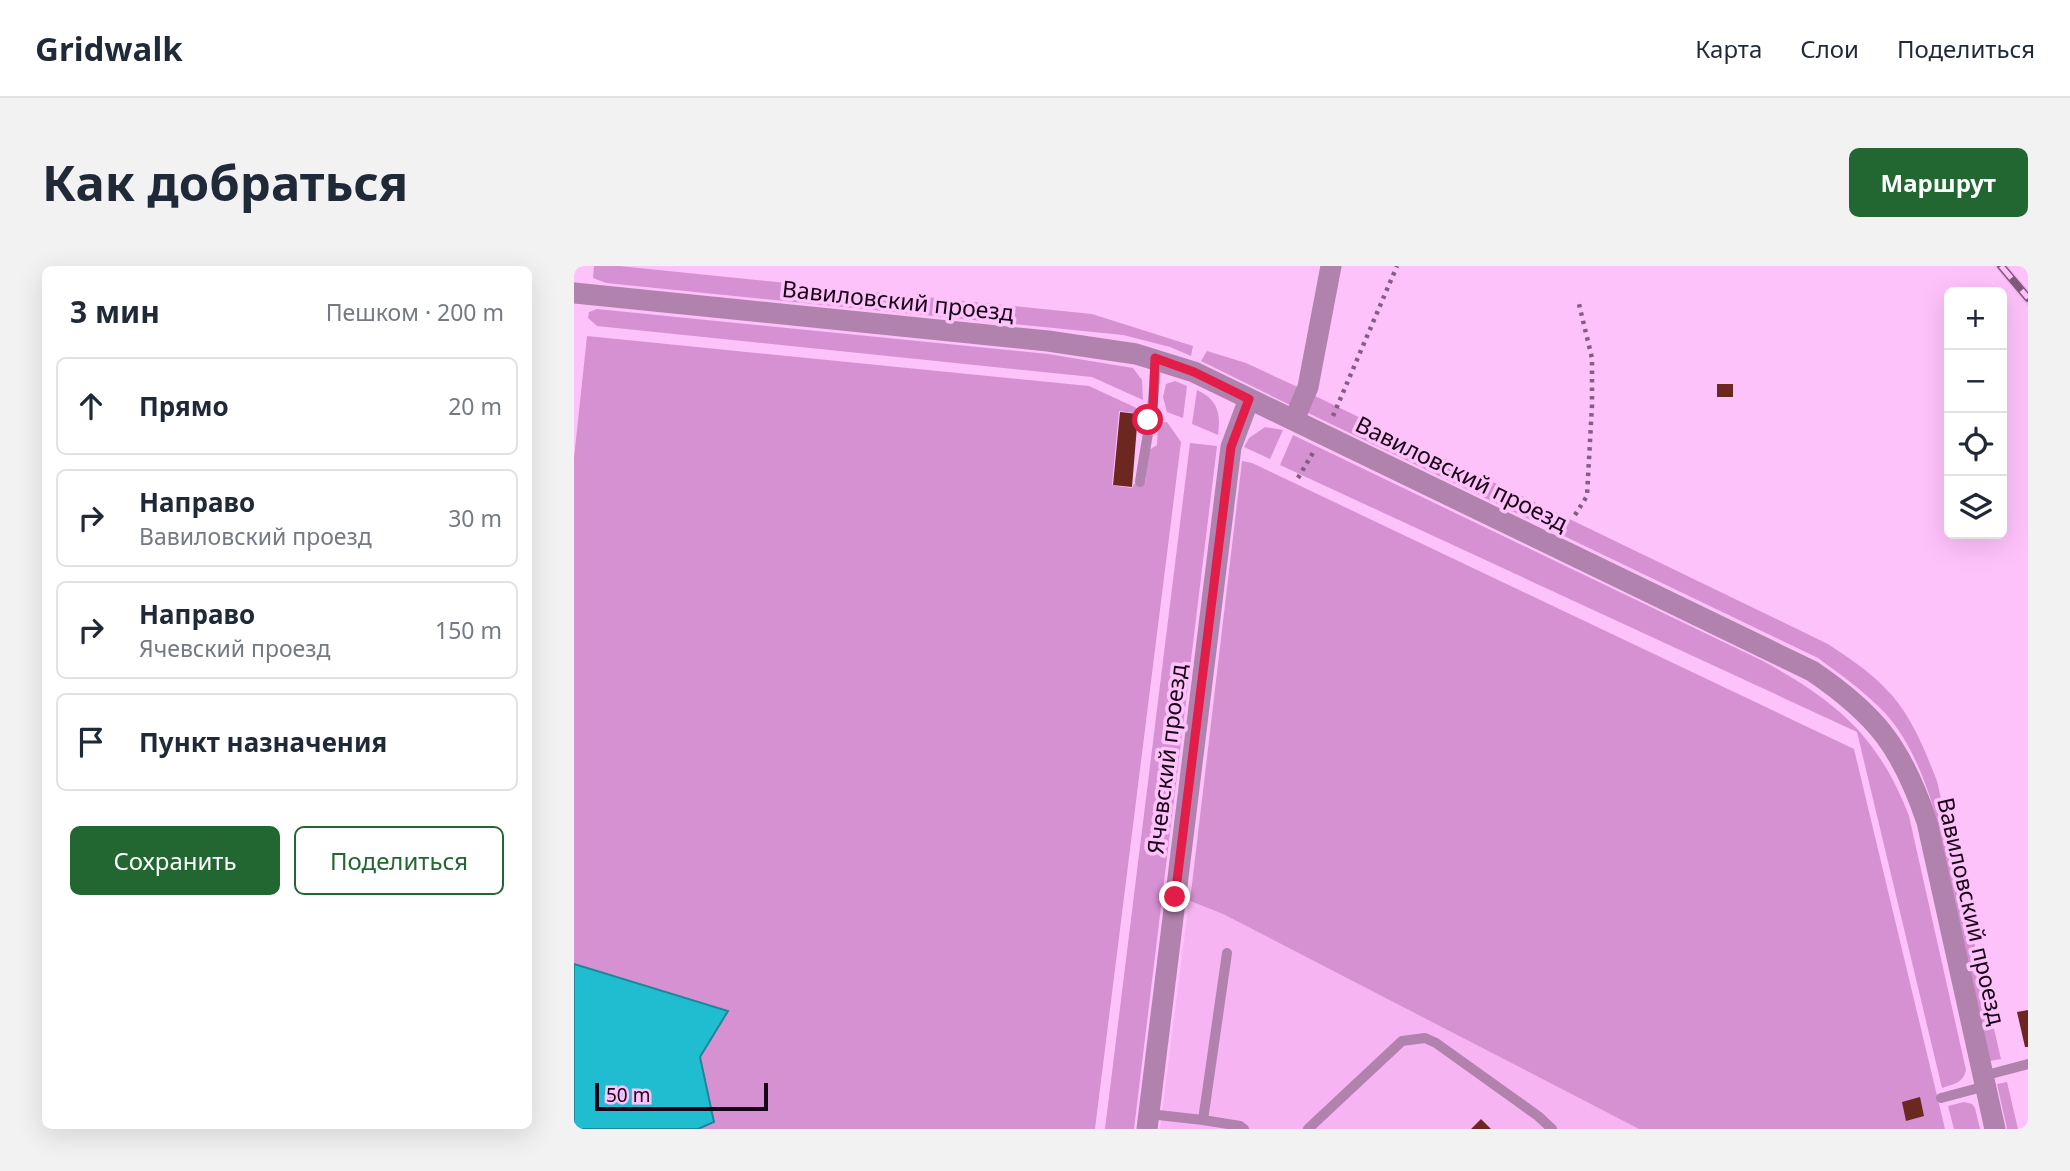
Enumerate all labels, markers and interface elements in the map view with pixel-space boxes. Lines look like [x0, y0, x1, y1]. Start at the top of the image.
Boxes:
text: Gridwalk [35, 26, 183, 71]
text: Карта [1695, 32, 1762, 65]
text: Слои [1800, 32, 1859, 65]
text: Поделиться [1897, 32, 2035, 65]
button: Маршрут [1849, 148, 2028, 217]
text: Как добраться [42, 149, 408, 215]
street label: Вавиловский проезд [781, 272, 1015, 328]
map controls [1944, 287, 2007, 539]
button: + [1944, 287, 2007, 350]
text: 3 мин [70, 291, 160, 332]
text: Пешком · 200 m [326, 296, 504, 328]
button: − [1944, 350, 2007, 413]
icon: ahead [72, 387, 110, 425]
text: Прямо [139, 388, 229, 424]
text: 20 m [448, 390, 502, 422]
route start [1132, 404, 1163, 435]
street label: Вавиловский проезд [1350, 408, 1574, 538]
button: locate [1944, 413, 2007, 476]
button: layers [1944, 476, 2007, 539]
text: Направо [139, 484, 255, 520]
icon: right [72, 499, 110, 537]
text: 30 m [448, 502, 502, 534]
text: Вавиловский проезд [139, 520, 372, 552]
text: Направо [139, 596, 255, 632]
icon: right [72, 611, 110, 649]
text: 150 m [435, 614, 502, 646]
text: Ячевский проезд [139, 632, 330, 664]
street label: Ячевский проезд [1138, 662, 1194, 856]
icon: arrive [72, 723, 110, 761]
text: Пункт назначения [139, 724, 387, 760]
street label: Вавиловский проезд [1930, 794, 2014, 1028]
button: Сохранить [70, 826, 280, 895]
button: Поделиться [294, 826, 504, 895]
route end [1159, 881, 1190, 912]
scale bar [595, 1080, 768, 1112]
text: 50 m [606, 1082, 650, 1108]

